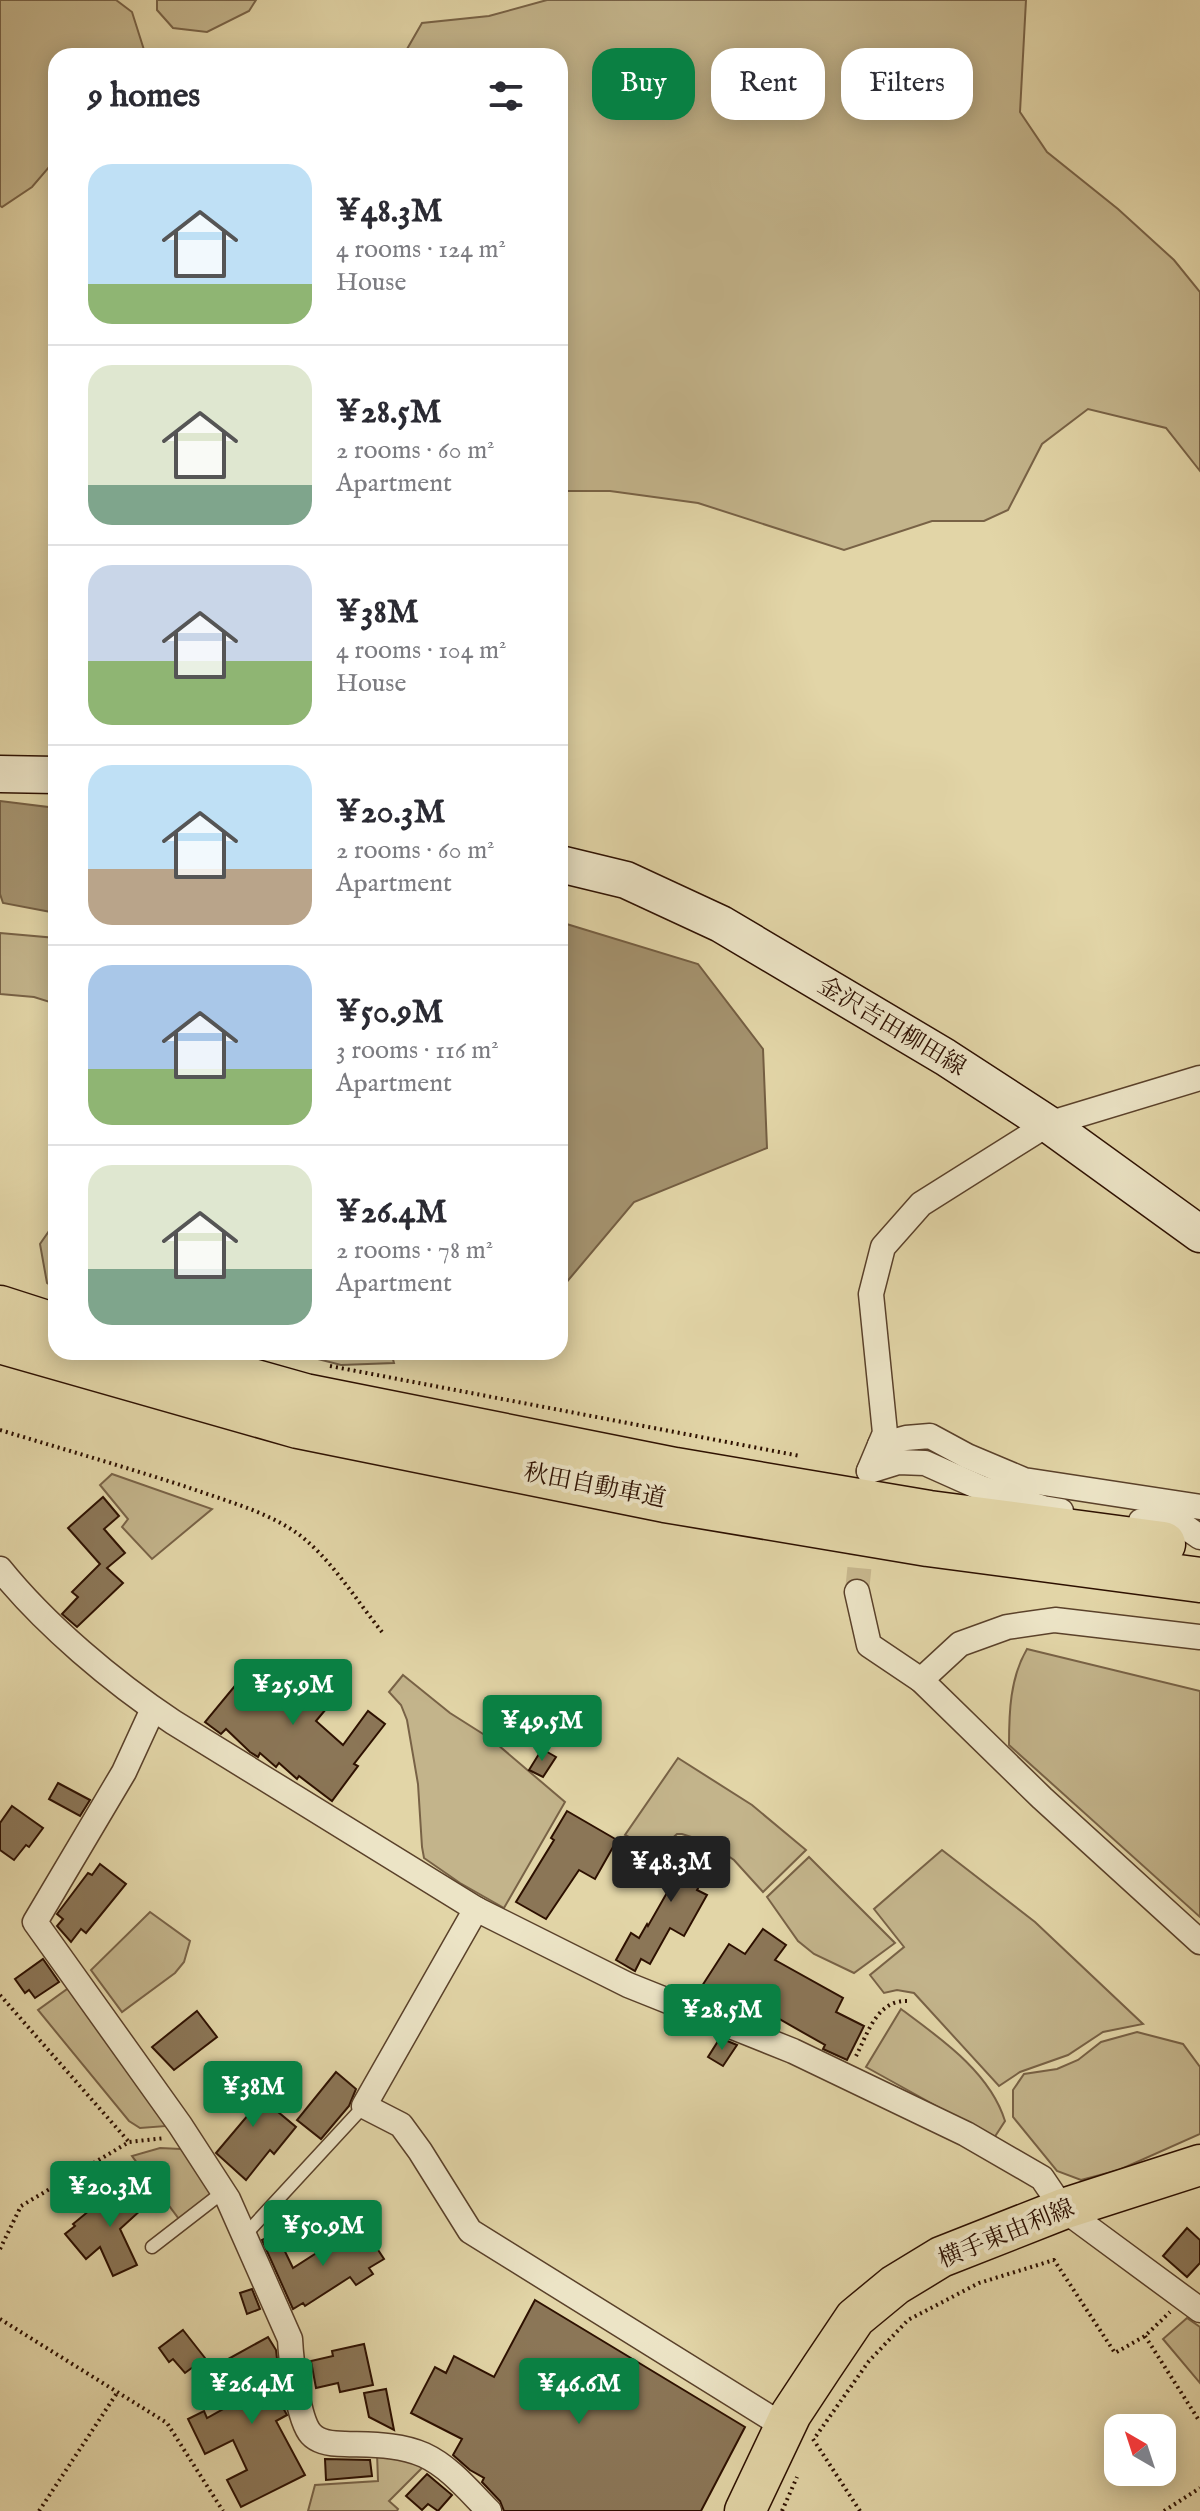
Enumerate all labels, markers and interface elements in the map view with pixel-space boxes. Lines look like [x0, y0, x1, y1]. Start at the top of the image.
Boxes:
chip: Buy [592, 48, 695, 120]
chip: Rent [711, 48, 825, 120]
chip: Filters [841, 48, 973, 120]
icon: filters [484, 74, 528, 118]
text: 9 homes [88, 75, 200, 118]
text: ¥48.3M [336, 190, 443, 233]
icon: home [152, 196, 248, 292]
text: 4 rooms · 124 m² [336, 233, 506, 266]
text: House [336, 266, 406, 299]
text: ¥28.5M [336, 391, 442, 434]
icon: home [152, 397, 248, 493]
text: 2 rooms · 60 m² [336, 434, 495, 467]
text: Apartment [336, 467, 452, 500]
text: ¥38M [336, 591, 419, 634]
icon: home [152, 597, 248, 693]
text: 4 rooms · 104 m² [336, 634, 506, 667]
text: House [336, 667, 406, 700]
text: ¥20.3M [336, 791, 445, 834]
icon: home [152, 797, 248, 893]
text: 2 rooms · 60 m² [336, 834, 495, 867]
text: Apartment [336, 867, 452, 900]
street label: 金沢吉田柳田線 [811, 971, 971, 1084]
text: ¥50.9M [336, 991, 444, 1034]
icon: home [152, 997, 248, 1093]
text: 3 rooms · 116 m² [336, 1034, 499, 1067]
text: Apartment [336, 1067, 452, 1100]
text: ¥26.4M [336, 1191, 447, 1234]
icon: home [152, 1197, 248, 1293]
text: 2 rooms · 78 m² [336, 1234, 493, 1267]
text: Apartment [336, 1267, 452, 1300]
street label: 秋田自動車道 [521, 1458, 668, 1515]
pin: ¥25.9M [228, 1659, 358, 1727]
text: ¥25.9M [252, 1668, 334, 1701]
pin: ¥49.5M [477, 1695, 607, 1763]
text: ¥49.5M [501, 1704, 583, 1737]
pin: ¥48.3M [606, 1836, 736, 1904]
text: ¥48.3M [630, 1845, 712, 1878]
pin: ¥28.5M [657, 1984, 787, 2052]
text: ¥28.5M [682, 1993, 762, 2026]
pin: ¥38M [206, 2061, 300, 2129]
text: ¥38M [221, 2070, 285, 2103]
pin: ¥20.3M [45, 2161, 175, 2229]
text: ¥20.3M [68, 2170, 152, 2203]
street label: 横手東由利線 [934, 2193, 1079, 2276]
pin: ¥50.9M [258, 2200, 388, 2268]
text: ¥50.9M [282, 2209, 364, 2242]
pin: ¥26.4M [187, 2358, 317, 2426]
pin: ¥46.6M [514, 2358, 644, 2426]
text: ¥26.4M [209, 2367, 295, 2400]
text: ¥46.6M [537, 2367, 621, 2400]
north arrow [1104, 2414, 1176, 2486]
map controls [1104, 2414, 1176, 2486]

